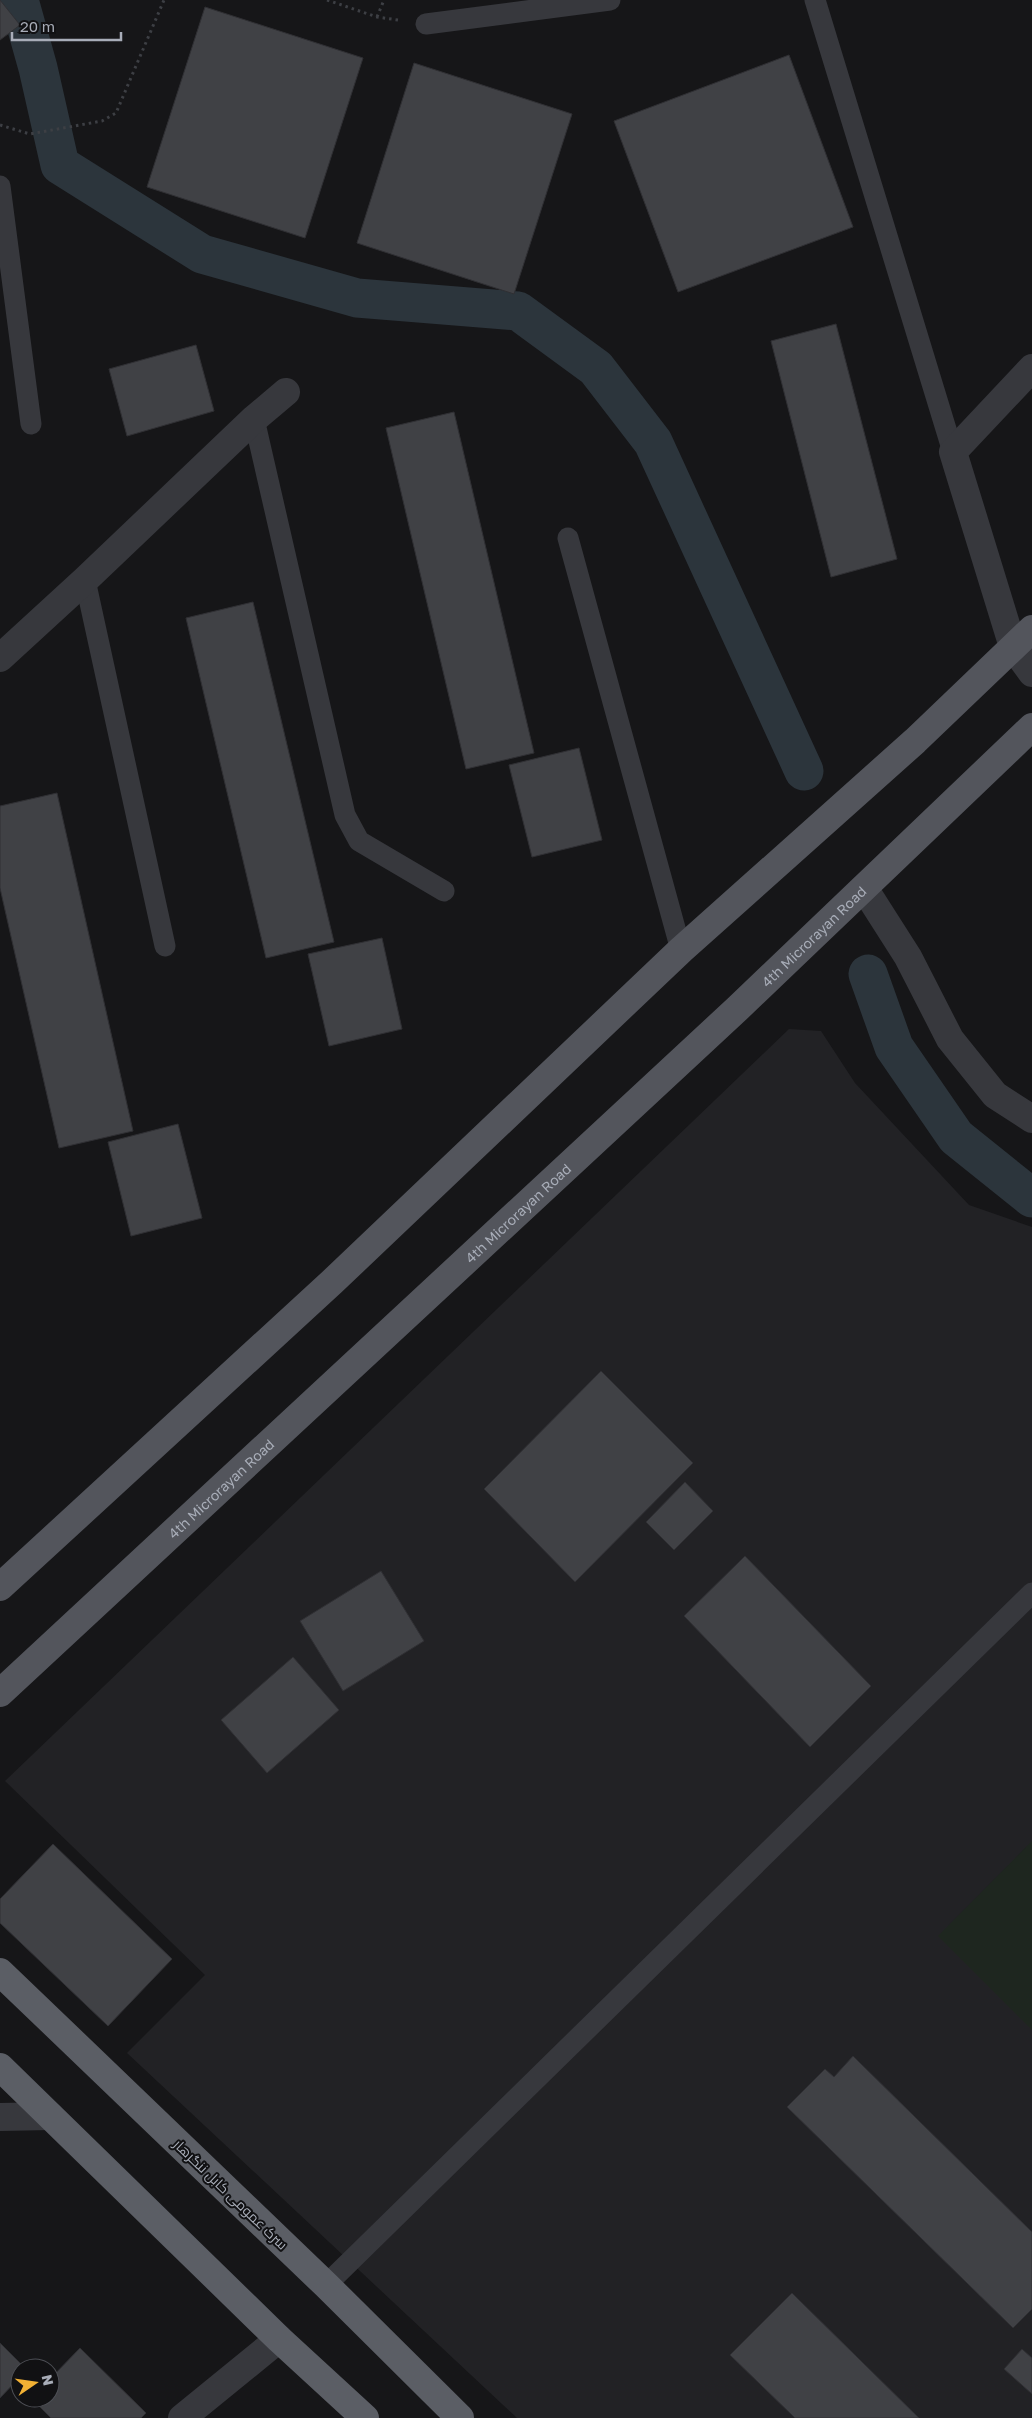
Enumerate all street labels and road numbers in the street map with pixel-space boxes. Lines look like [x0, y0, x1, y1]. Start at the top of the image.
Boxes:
street label: 4th Microrayan Road [757, 882, 869, 990]
street label: 4th Microrayan Road [461, 1159, 574, 1266]
street label: 4th Microrayan Road [164, 1435, 277, 1541]
street label: سرک عمومی کابل ننگرهار [170, 2135, 291, 2253]

